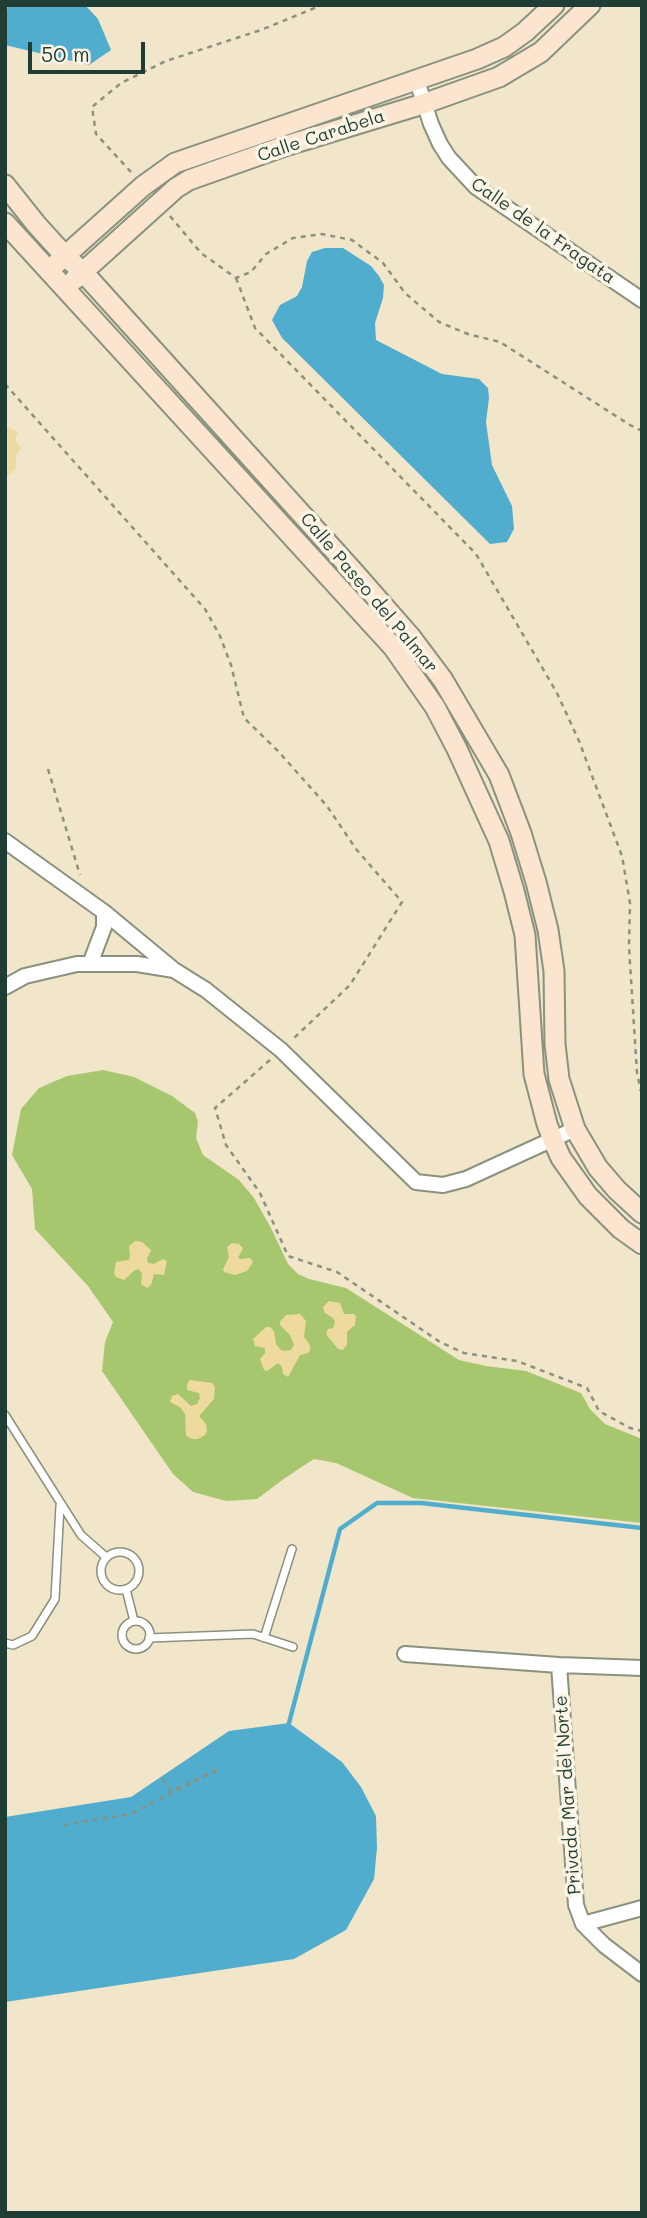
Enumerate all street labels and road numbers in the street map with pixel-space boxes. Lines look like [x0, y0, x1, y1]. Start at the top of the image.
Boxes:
street label: Calle Carabela [255, 105, 387, 167]
street label: Calle de la Fragata [467, 173, 619, 289]
street label: Calle Paseo del Palmar [296, 508, 442, 678]
street label: Privada Mar del Norte [550, 1695, 586, 1895]

